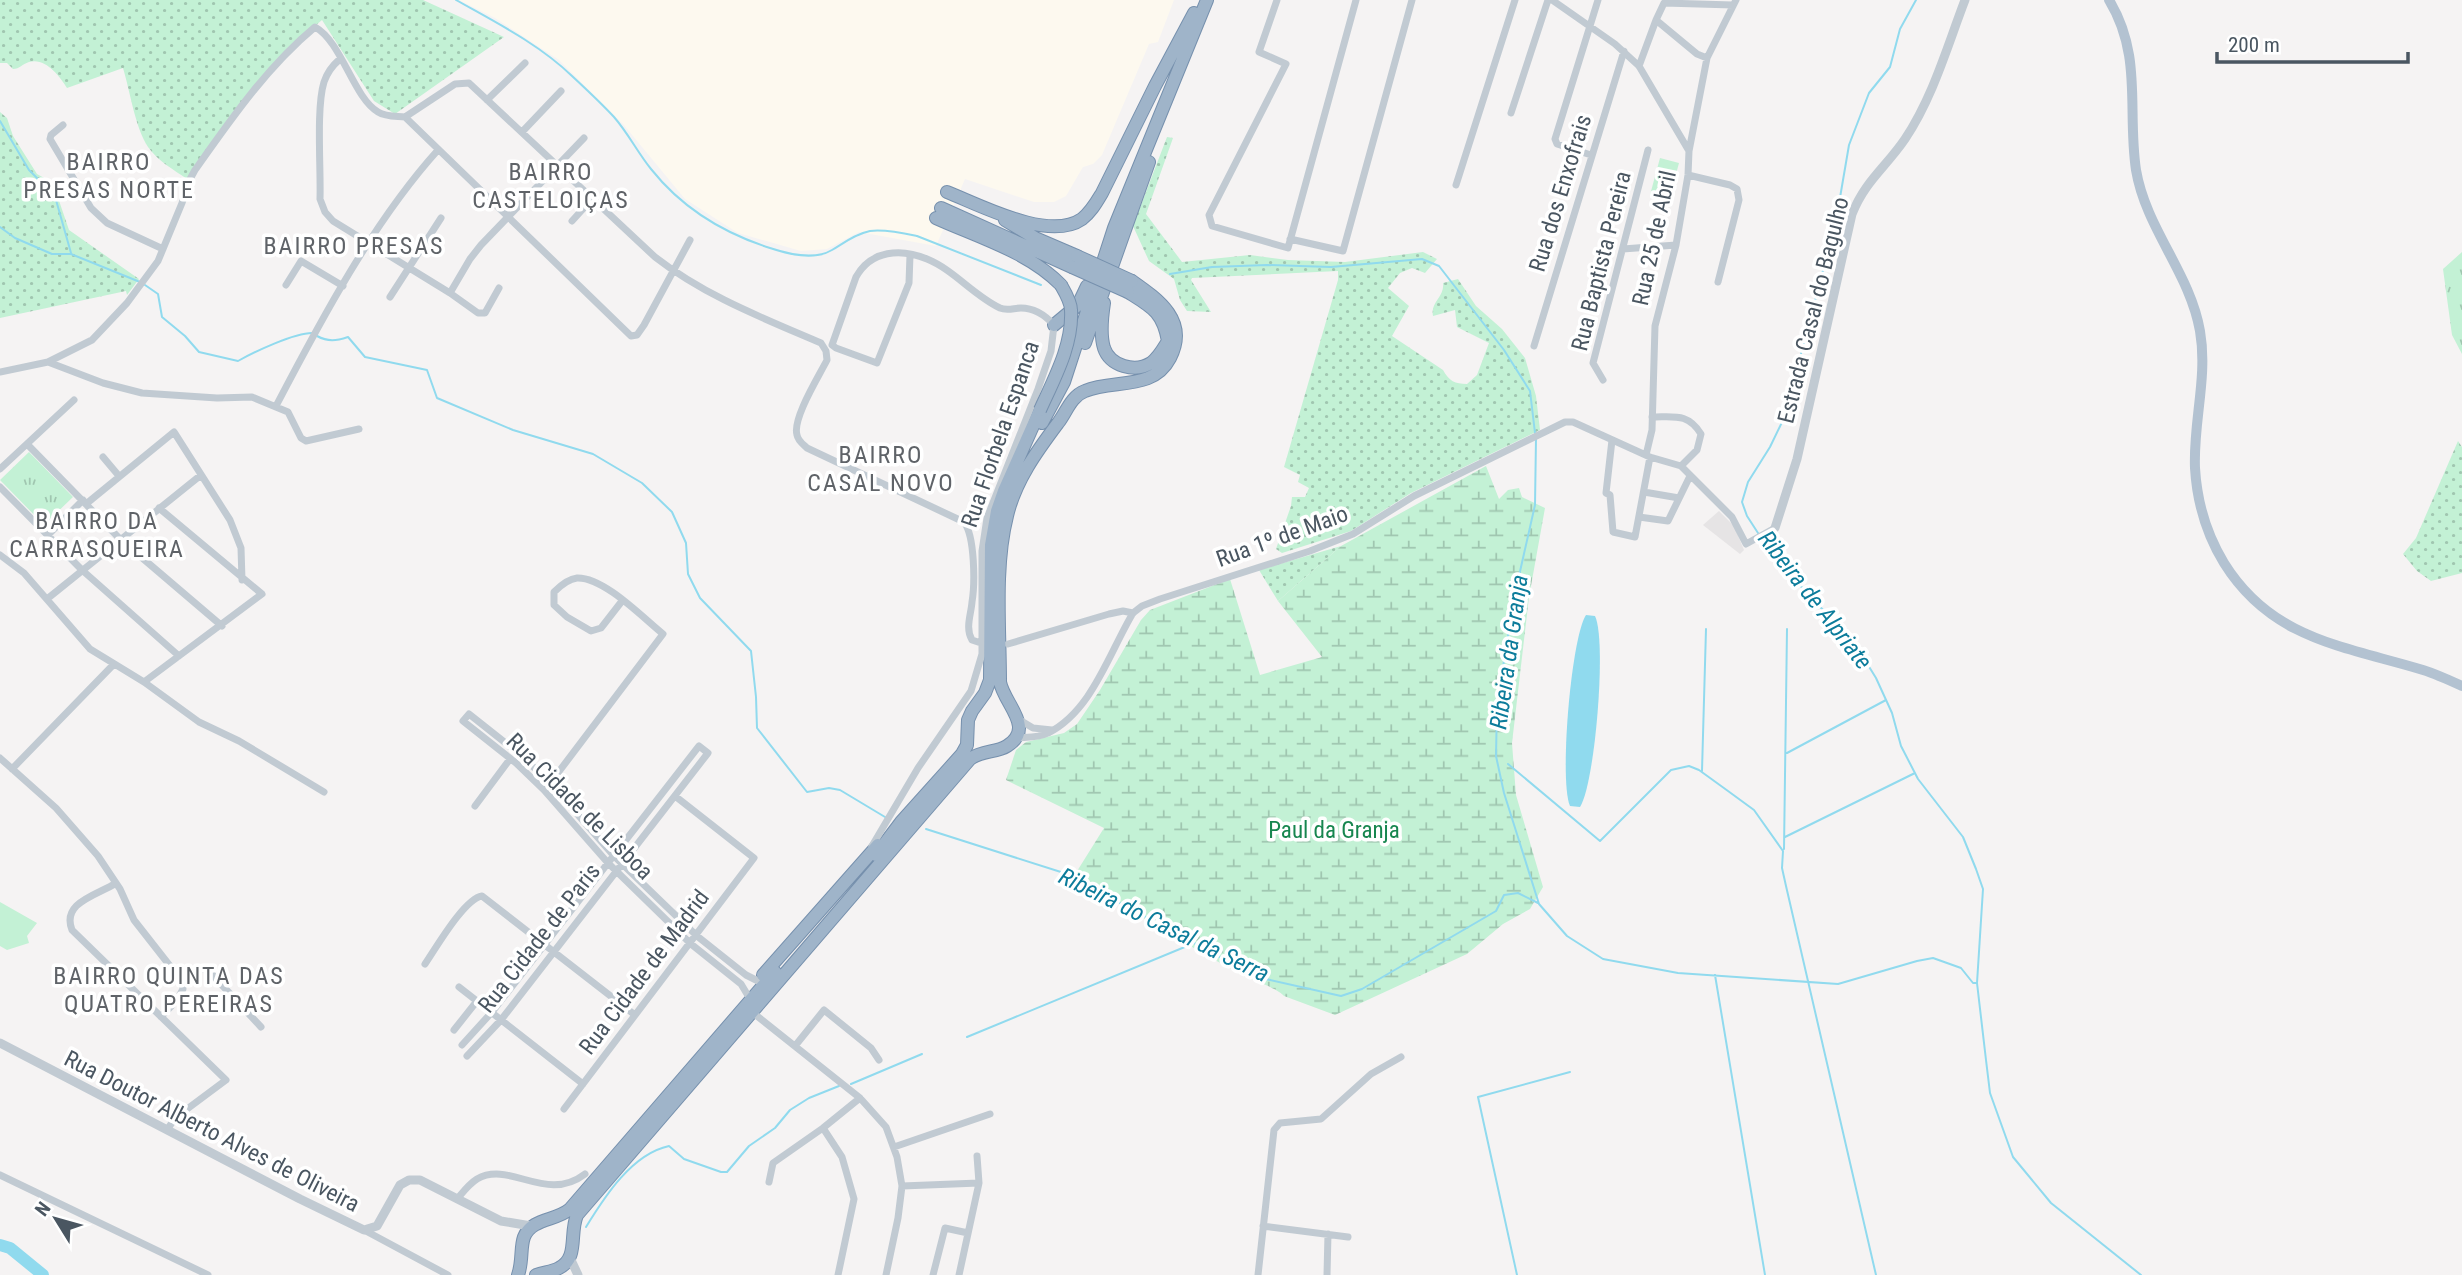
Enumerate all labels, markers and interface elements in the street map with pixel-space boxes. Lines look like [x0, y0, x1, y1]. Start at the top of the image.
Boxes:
scale bar [2217, 21, 2408, 65]
text: 200 m [2228, 33, 2280, 57]
street label: Rua dos Enxofrais [1524, 111, 1597, 275]
district label: BAIRRO PRESAS NORTE [23, 148, 195, 204]
district label: BAIRRO CASTELOIÇAS [472, 158, 630, 214]
street label: Rua 25 de Abril [1627, 168, 1682, 308]
street label: Rua Baptista Pereira [1566, 169, 1637, 354]
street label: Estrada Casal do Bagulho [1772, 194, 1855, 426]
district label: BAIRRO PRESAS [263, 232, 445, 260]
street label: Rua Florbela Espanca [956, 337, 1045, 531]
district label: BAIRRO CASAL NOVO [807, 441, 955, 497]
street label: Rua 1º de Maio [1213, 500, 1352, 573]
district label: BAIRRO DA CARRASQUEIRA [9, 507, 185, 563]
water label: Ribeira de Alpriate [1752, 525, 1878, 675]
water label: Ribeira da Granja [1484, 573, 1534, 731]
street label: Rua Cidade de Lisboa [501, 728, 658, 885]
park label: Paul da Granja [1268, 817, 1400, 844]
street label: Rua Cidade de Paris [473, 858, 606, 1018]
water label: Ribeira do Casal da Serra [1054, 862, 1274, 988]
street label: Rua Cidade de Madrid [574, 885, 715, 1060]
district label: BAIRRO QUINTA DAS QUATRO PEREIRAS [53, 962, 285, 1018]
street label: Rua Doutor Alberto Alves de Oliveira [60, 1045, 364, 1218]
north arrow [21, 1184, 91, 1254]
text: N [30, 1198, 56, 1221]

